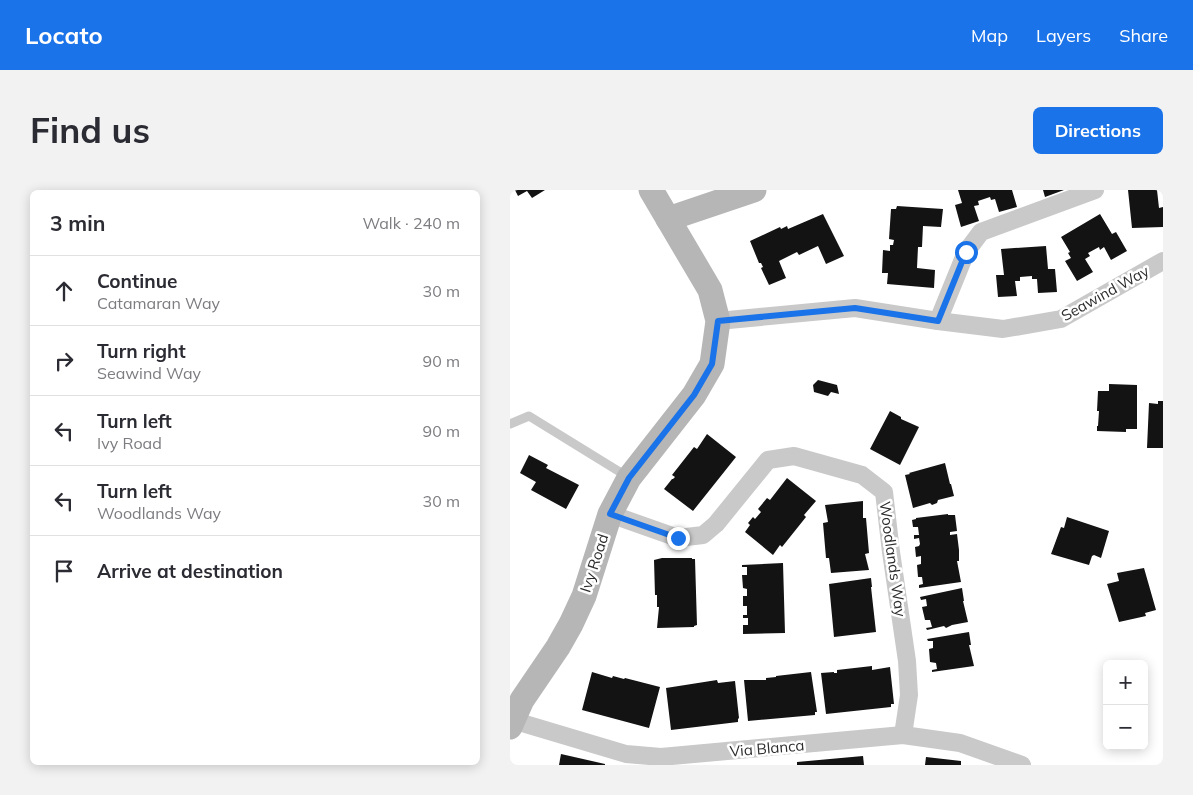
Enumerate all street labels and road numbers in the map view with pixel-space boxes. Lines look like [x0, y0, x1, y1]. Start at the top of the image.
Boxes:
street label: Seawind Way [1058, 261, 1152, 325]
street label: Woodlands Way [875, 500, 911, 618]
street label: Ivy Road [576, 531, 612, 595]
street label: Via Blanca [729, 735, 805, 761]

